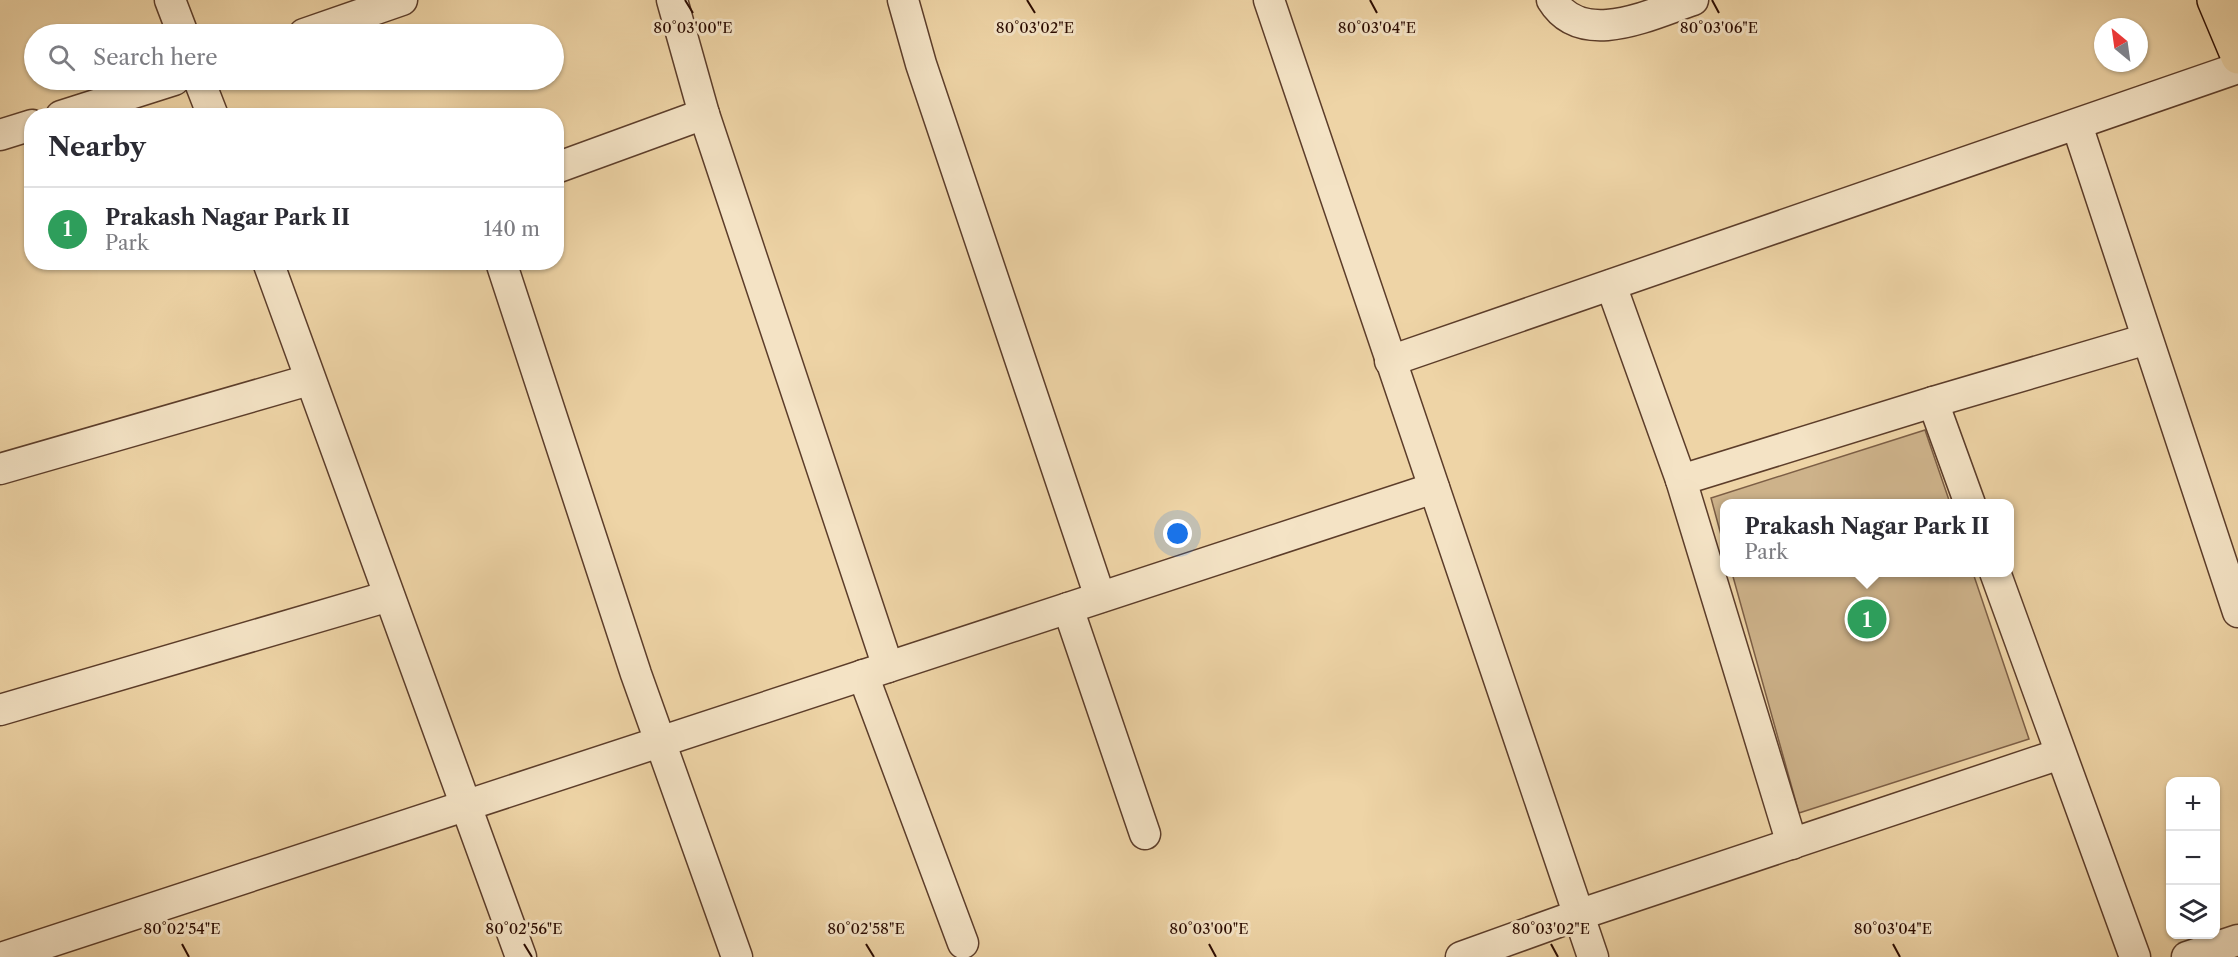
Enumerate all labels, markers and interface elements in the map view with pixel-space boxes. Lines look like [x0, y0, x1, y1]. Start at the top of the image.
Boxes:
text: 80°03'00"E [653, 18, 733, 37]
text: 80°03'02"E [996, 18, 1074, 37]
text: 80°03'04"E [1338, 18, 1416, 37]
text: 80°03'06"E [1680, 18, 1758, 37]
north arrow [2094, 18, 2148, 72]
search box [24, 24, 564, 90]
icon: search [45, 41, 78, 74]
text: Search here [93, 44, 218, 71]
text: Nearby [48, 131, 146, 163]
text: Prakash Nagar Park II [105, 204, 350, 231]
text: 1 [63, 217, 72, 241]
text: 140 m [483, 217, 540, 241]
text: Park [105, 231, 148, 255]
popup [1720, 499, 2014, 577]
text: Prakash Nagar Park II [1744, 513, 1990, 540]
your location [1163, 519, 1192, 548]
text: Park [1744, 540, 1788, 564]
pin: 1 [1848, 596, 1886, 642]
map controls [2166, 777, 2220, 939]
button: + [2166, 777, 2220, 831]
button: − [2166, 831, 2220, 885]
button: layers [2166, 885, 2220, 939]
text: 80°02'54"E [143, 919, 221, 938]
text: 80°02'56"E [485, 919, 563, 938]
text: 80°02'58"E [827, 919, 905, 938]
text: 80°03'00"E [1169, 919, 1249, 938]
text: 80°03'02"E [1512, 919, 1590, 938]
text: 80°03'04"E [1854, 919, 1932, 938]

